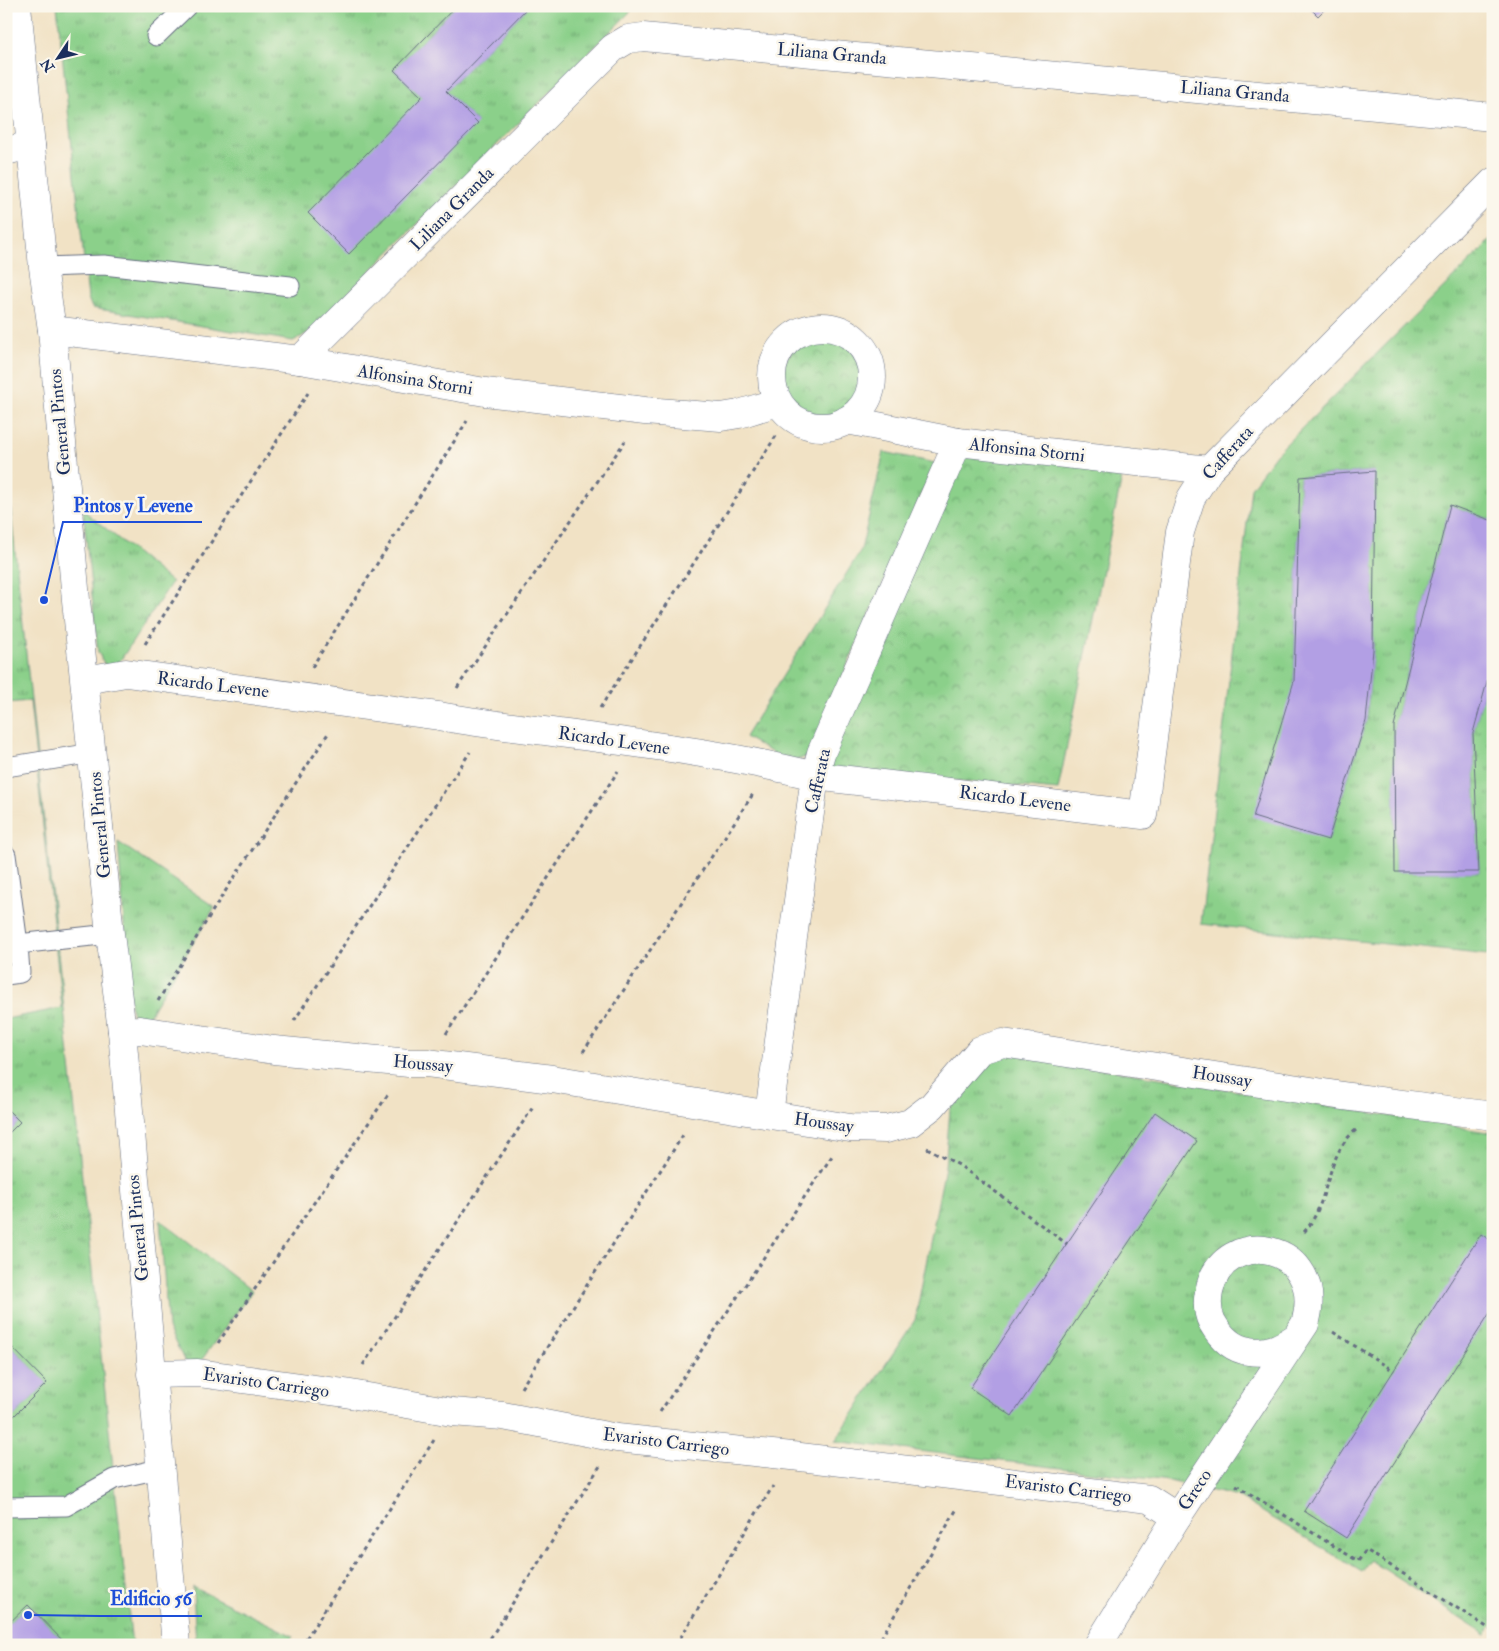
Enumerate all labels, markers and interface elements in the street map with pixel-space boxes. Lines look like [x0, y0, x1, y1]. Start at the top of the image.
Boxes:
north arrow [32, 32, 82, 82]
street label: Liliana Granda [776, 38, 888, 70]
text: N [37, 55, 59, 76]
street label: Liliana Granda [1179, 76, 1291, 108]
street label: Liliana Granda [405, 162, 499, 256]
street label: Alfonsina Storni [355, 359, 474, 400]
street label: General Pintos [44, 368, 76, 476]
street label: Cafferata [1197, 420, 1259, 485]
street label: Alfonsina Storni [967, 432, 1086, 468]
callout: Pintos y Levene [63, 488, 202, 522]
text: Pintos y Levene [73, 494, 193, 519]
street label: Ricardo Levene [156, 667, 271, 703]
street label: Ricardo Levene [557, 722, 672, 760]
street label: Cafferata [800, 746, 836, 816]
street label: General Pintos [84, 771, 116, 879]
street label: Ricardo Levene [958, 781, 1073, 817]
street label: Houssay [392, 1050, 455, 1078]
street label: Houssay [1191, 1061, 1254, 1093]
street label: Houssay [793, 1107, 856, 1139]
street label: General Pintos [122, 1174, 154, 1282]
street label: Evaristo Carriego [201, 1363, 331, 1403]
street label: Evaristo Carriego [601, 1423, 731, 1461]
street label: Greco [1173, 1465, 1217, 1515]
street label: Evaristo Carriego [1003, 1470, 1133, 1508]
callout: Edificio 56 [100, 1582, 202, 1616]
text: Edificio 56 [110, 1587, 194, 1611]

